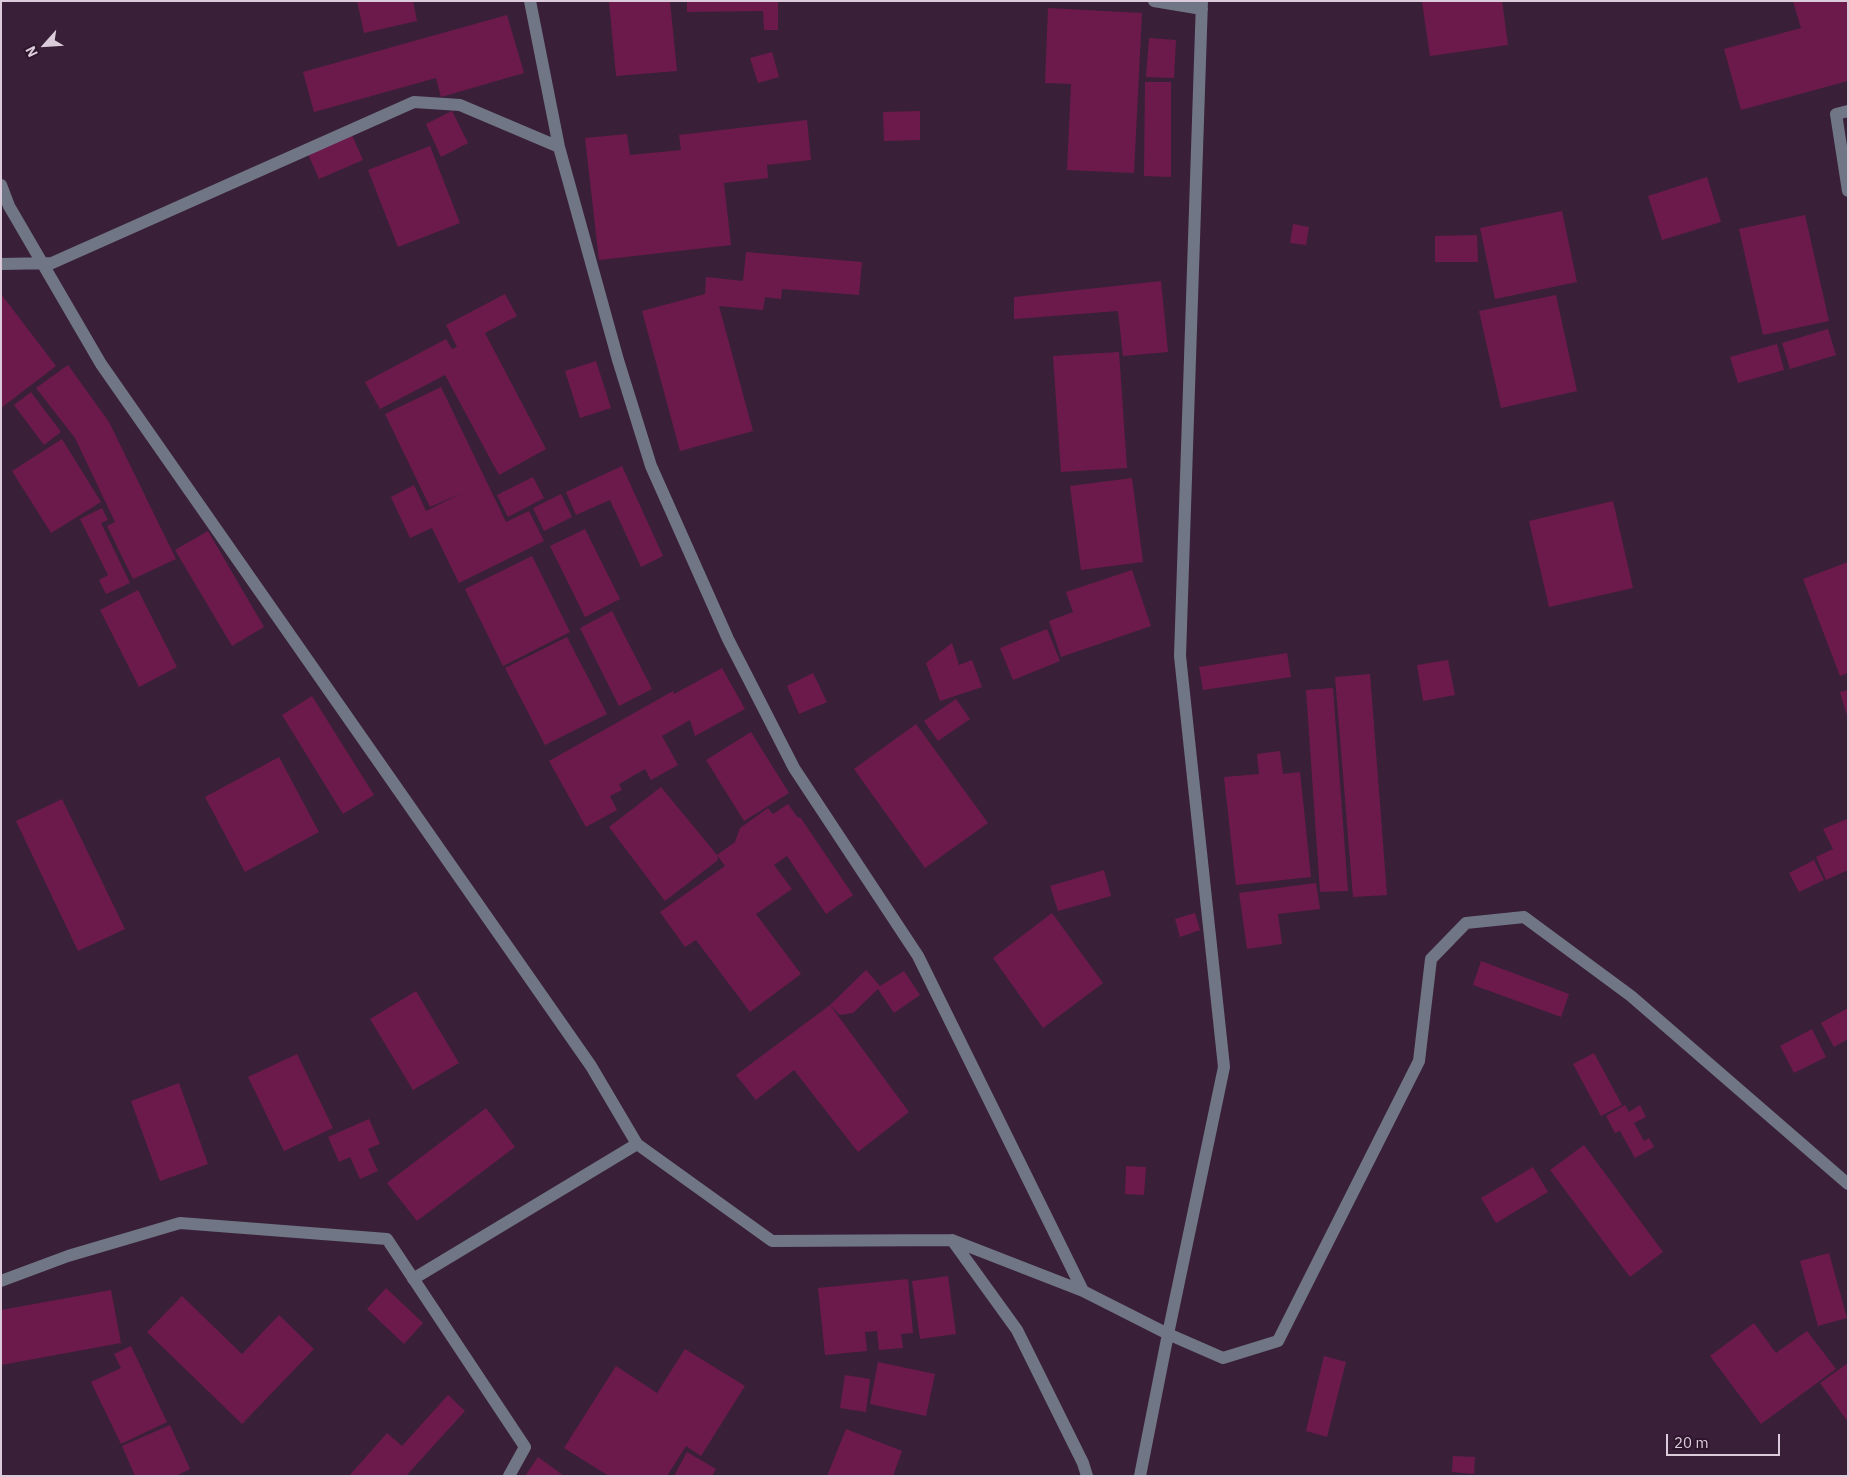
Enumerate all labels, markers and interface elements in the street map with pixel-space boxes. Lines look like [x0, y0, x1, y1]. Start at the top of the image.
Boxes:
north arrow [20, 20, 70, 70]
text: N [21, 43, 42, 60]
scale bar [1669, 1424, 1783, 1456]
text: 20 m [1674, 1433, 1709, 1452]

